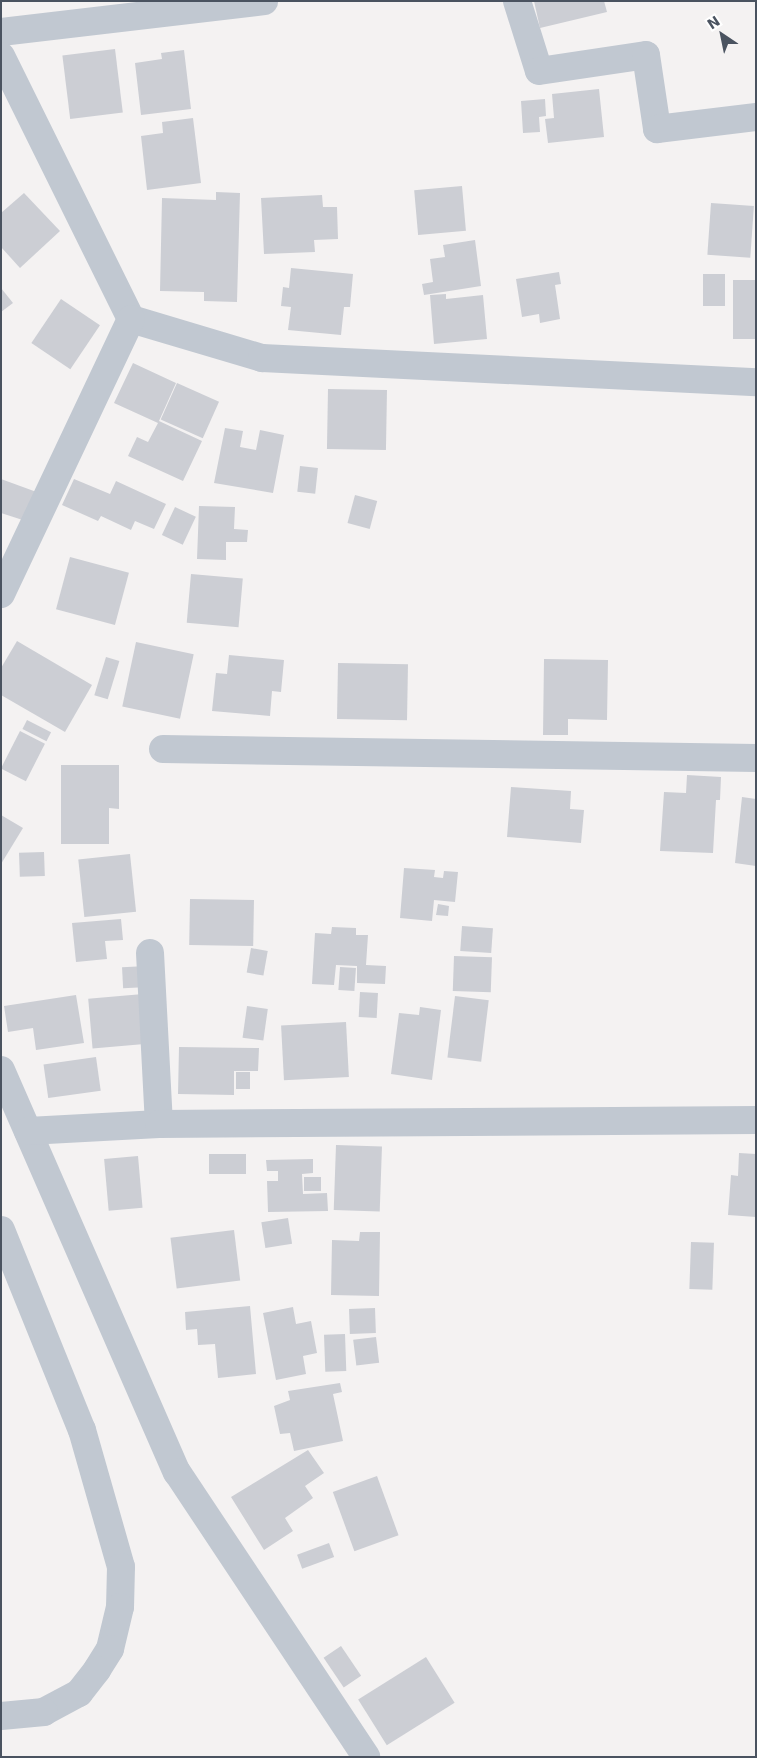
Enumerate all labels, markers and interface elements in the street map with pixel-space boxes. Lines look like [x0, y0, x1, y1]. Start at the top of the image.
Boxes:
north arrow [697, 10, 747, 60]
text: N [704, 13, 723, 32]

